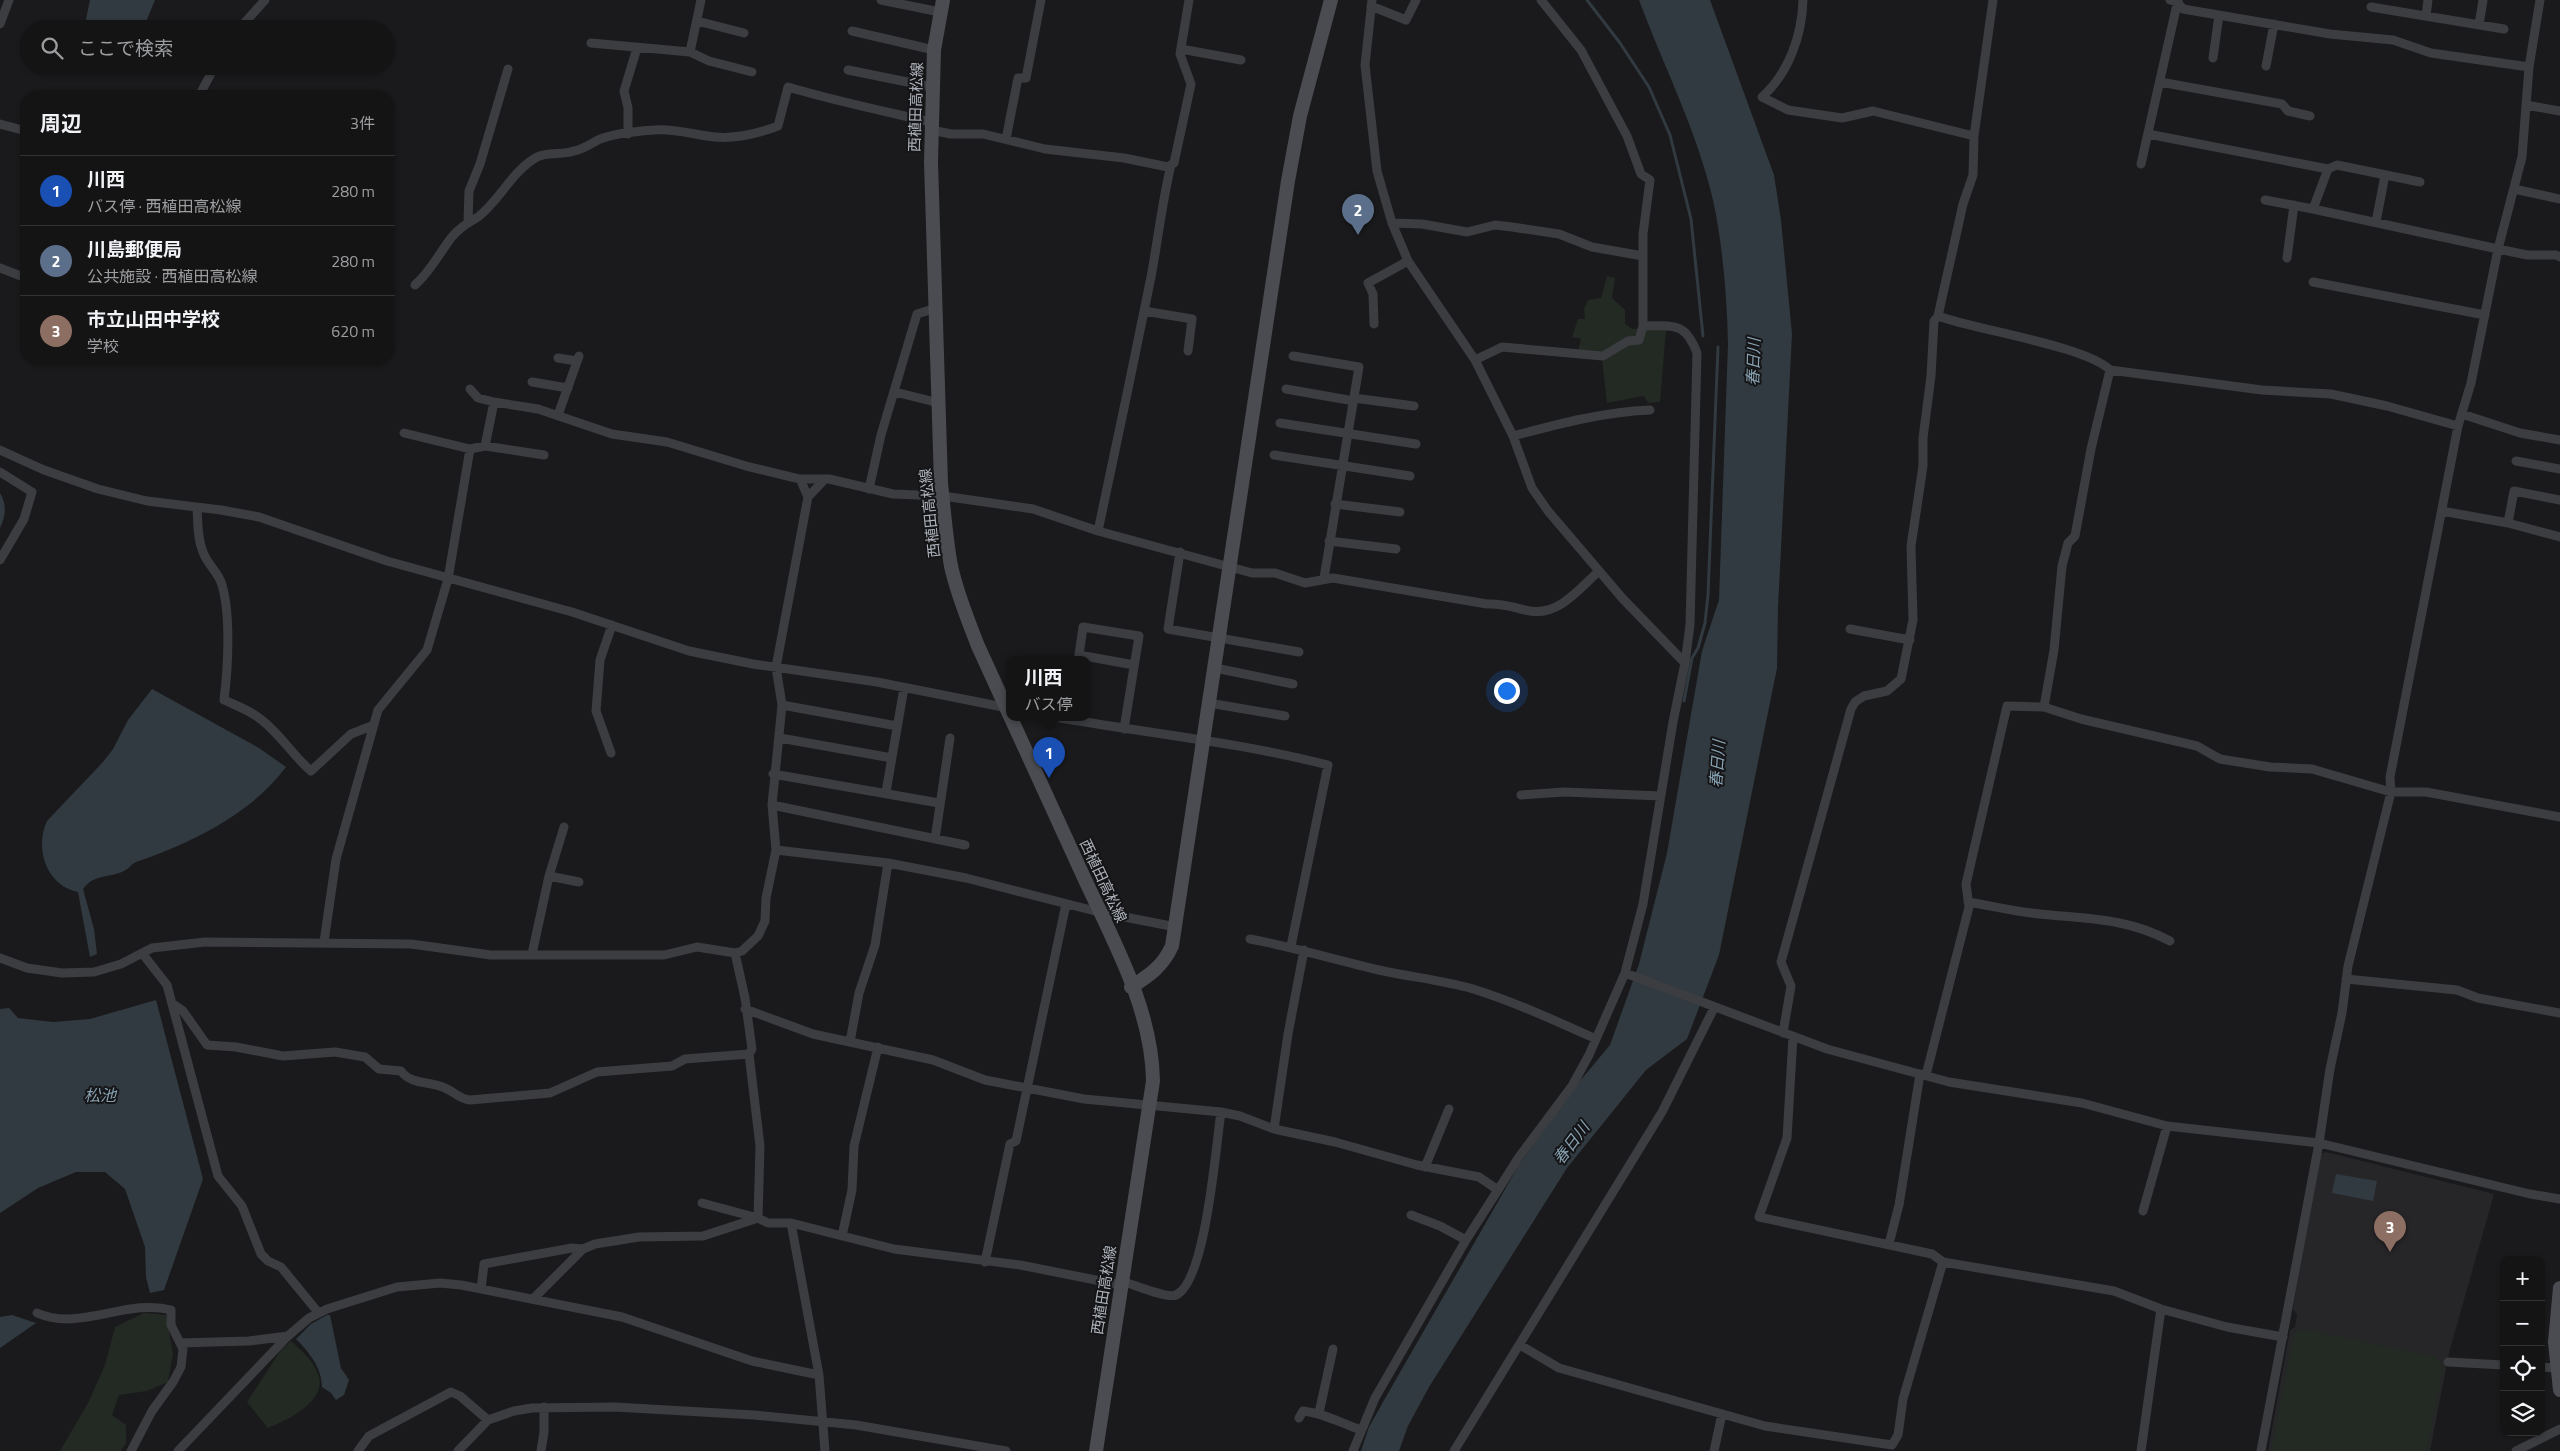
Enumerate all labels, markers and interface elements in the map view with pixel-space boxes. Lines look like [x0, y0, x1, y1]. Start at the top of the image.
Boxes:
search box [20, 20, 395, 75]
text: ここで検索 [78, 33, 173, 62]
icon: search [38, 34, 66, 62]
street label: 西植田高松線 [902, 62, 929, 152]
text: 周辺 [40, 107, 82, 139]
text: 3件 [350, 111, 375, 135]
text: 川西 [87, 164, 125, 193]
text: 1 [52, 179, 60, 203]
text: 280 m [331, 179, 375, 203]
text: バス停 · 西植田高松線 [87, 194, 242, 218]
pin: 2 [1342, 194, 1374, 235]
text: 川島郵便局 [87, 234, 182, 263]
text: 2 [52, 249, 60, 273]
text: 280 m [331, 249, 375, 273]
text: 公共施設 · 西植田高松線 [87, 264, 258, 288]
text: 市立山田中学校 [87, 304, 220, 333]
text: 3 [52, 319, 60, 343]
text: 620 m [331, 319, 375, 343]
text: 学校 [87, 334, 119, 358]
water label: 春日川 [1740, 336, 1766, 386]
street label: 西植田高松線 [913, 467, 946, 559]
popup [1006, 656, 1091, 721]
text: 川西 [1024, 662, 1063, 691]
your location [1494, 678, 1520, 704]
text: バス停 [1024, 692, 1073, 716]
pin: 1 [1033, 737, 1065, 778]
water label: 春日川 [1703, 737, 1731, 789]
street label: 西植田高松線 [1074, 835, 1133, 926]
water label: 松池 [84, 1083, 118, 1107]
water label: 春日川 [1547, 1115, 1596, 1169]
pin: 3 [2374, 1211, 2406, 1252]
street label: 西植田高松線 [1085, 1244, 1122, 1336]
map controls [2500, 1256, 2545, 1436]
button: + [2500, 1256, 2545, 1301]
button: − [2500, 1301, 2545, 1346]
button: locate [2500, 1346, 2545, 1391]
button: layers [2500, 1391, 2545, 1436]

